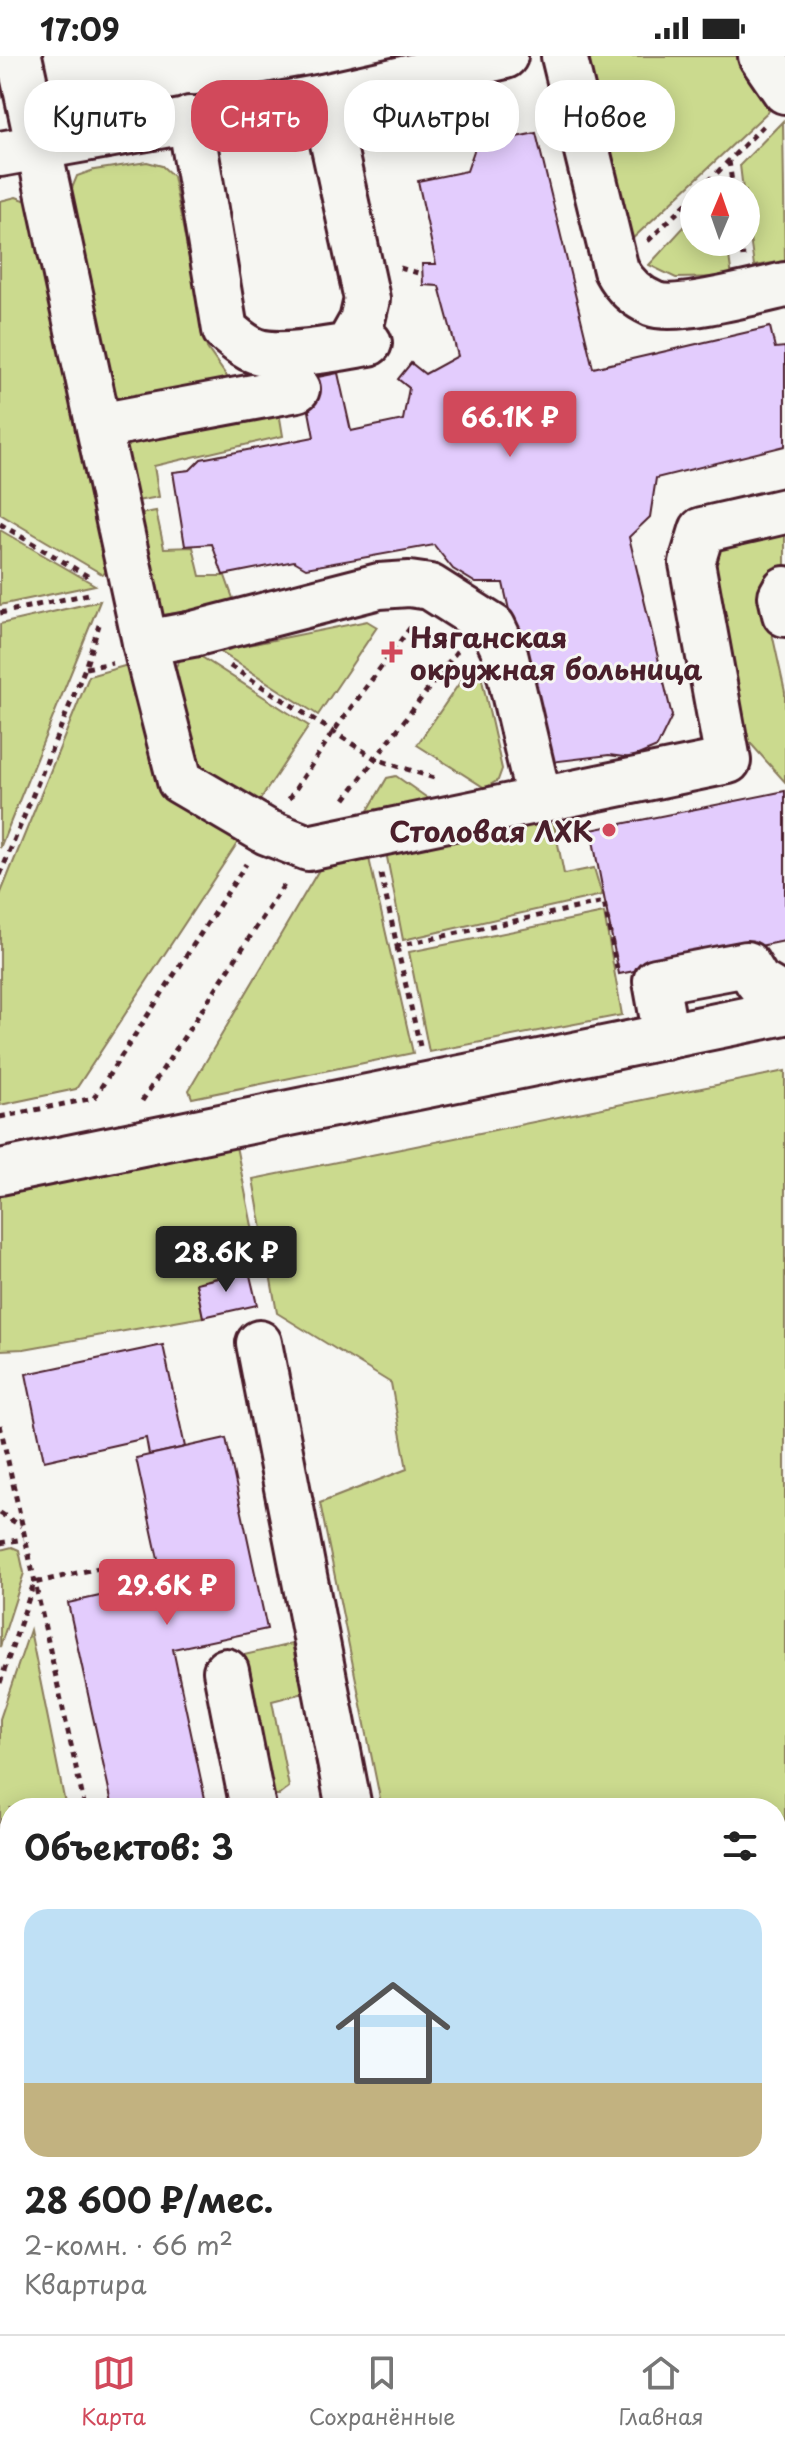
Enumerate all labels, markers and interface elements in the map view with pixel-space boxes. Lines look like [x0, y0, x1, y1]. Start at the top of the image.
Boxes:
text: 17:09 [40, 6, 120, 51]
chip: Купить [24, 80, 175, 152]
chip: Снять [191, 80, 328, 152]
chip: Фильтры [344, 80, 519, 152]
chip: Новое [535, 80, 675, 152]
north arrow [680, 176, 760, 256]
map controls [680, 176, 760, 256]
pin: 66.1K ₽ [436, 391, 584, 459]
text: 66.1K ₽ [461, 397, 559, 436]
place label: Няганская окружная больница [410, 615, 703, 690]
marker: Няганская окружная больница [381, 641, 403, 663]
place label: Столовая ЛХК [389, 809, 593, 852]
marker: Столовая ЛХК [600, 821, 618, 839]
pin: 28.6K ₽ [152, 1226, 300, 1294]
text: 28.6K ₽ [174, 1232, 278, 1271]
pin: 29.6K ₽ [93, 1559, 241, 1627]
text: 29.6K ₽ [117, 1565, 217, 1604]
text: Объектов: 3 [24, 1820, 234, 1872]
icon: filters [718, 1824, 762, 1868]
icon: home [321, 1961, 465, 2105]
text: 28 600 ₽/мес. [24, 2173, 273, 2225]
text: 2-комн. · 66 m² [24, 2225, 233, 2264]
text: Квартира [24, 2264, 147, 2303]
tab: Карта [81, 2351, 146, 2432]
tab: Сохранённые [309, 2351, 456, 2432]
tab: Главная [618, 2351, 704, 2432]

